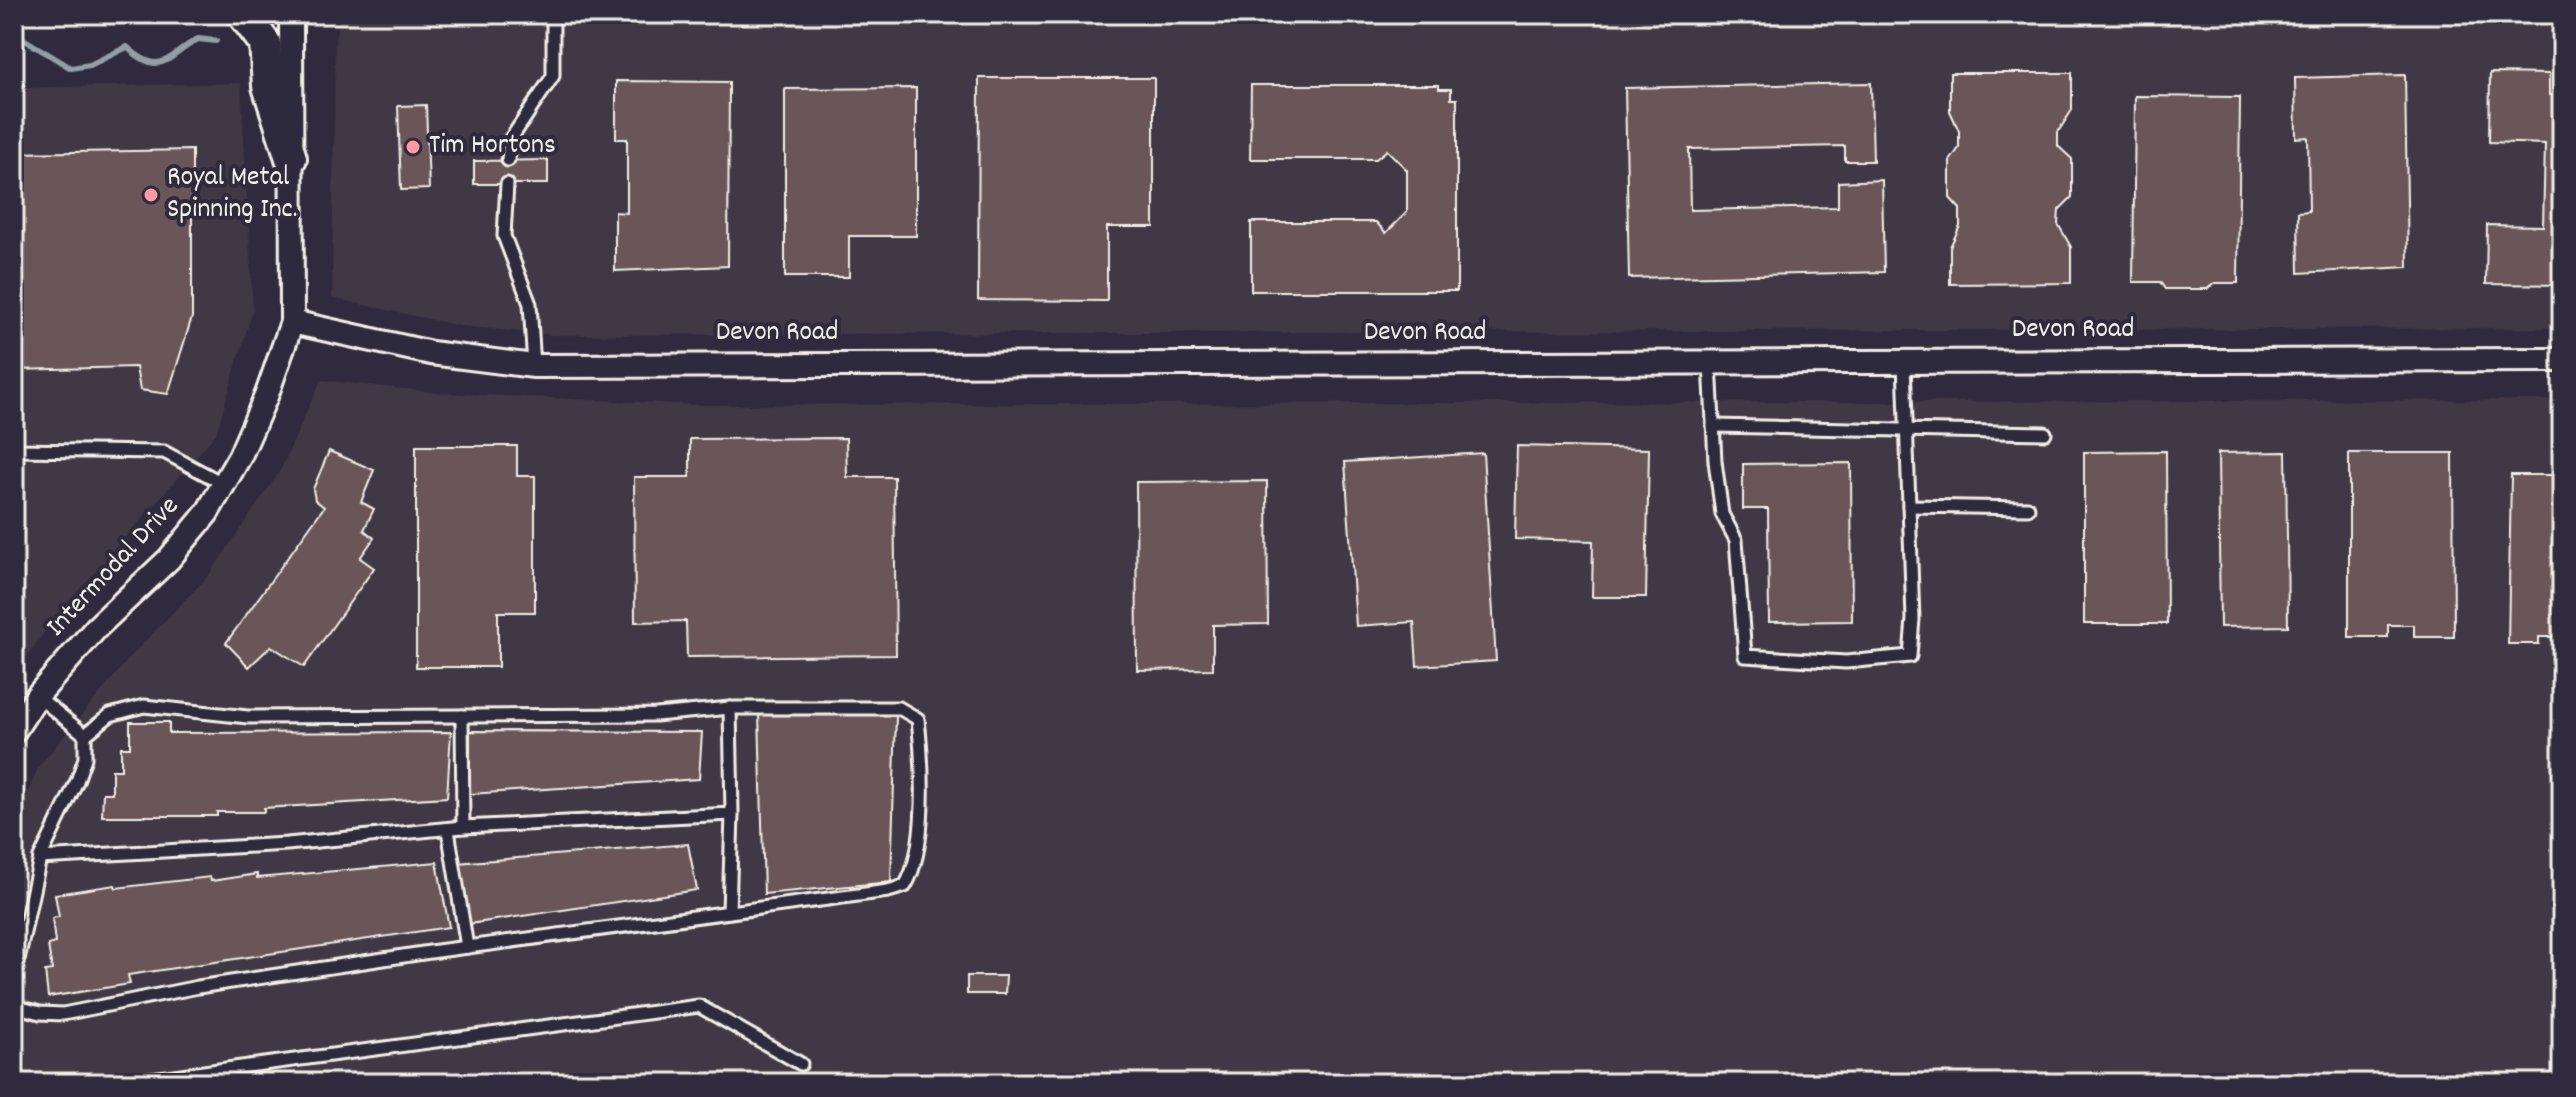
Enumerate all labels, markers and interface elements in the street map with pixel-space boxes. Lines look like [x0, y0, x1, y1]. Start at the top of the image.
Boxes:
place label: Tim Hortons [429, 127, 556, 167]
marker: Tim Hortons [404, 138, 422, 156]
place label: Royal Metal Spinning Inc. [167, 159, 298, 231]
marker: Royal Metal Spinning Inc. [142, 186, 160, 204]
street label: Devon Road [2012, 311, 2134, 351]
street label: Devon Road [716, 314, 838, 354]
street label: Devon Road [1364, 314, 1486, 354]
street label: Intermodal Drive [38, 489, 190, 647]

